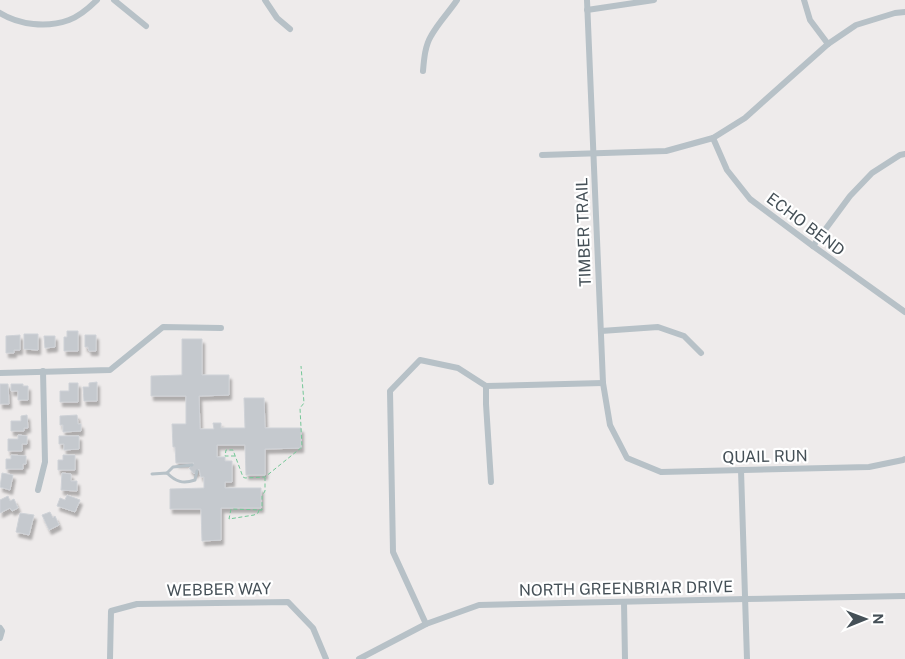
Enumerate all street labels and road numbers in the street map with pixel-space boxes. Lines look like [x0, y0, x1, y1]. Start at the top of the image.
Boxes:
street label: TIMBER TRAIL [572, 177, 595, 287]
street label: ECHO BEND [763, 189, 848, 260]
street label: QUAIL RUN [722, 446, 808, 467]
street label: NORTH GREENBRIAR DRIVE [519, 577, 733, 600]
street label: WEBBER WAY [167, 579, 272, 600]

